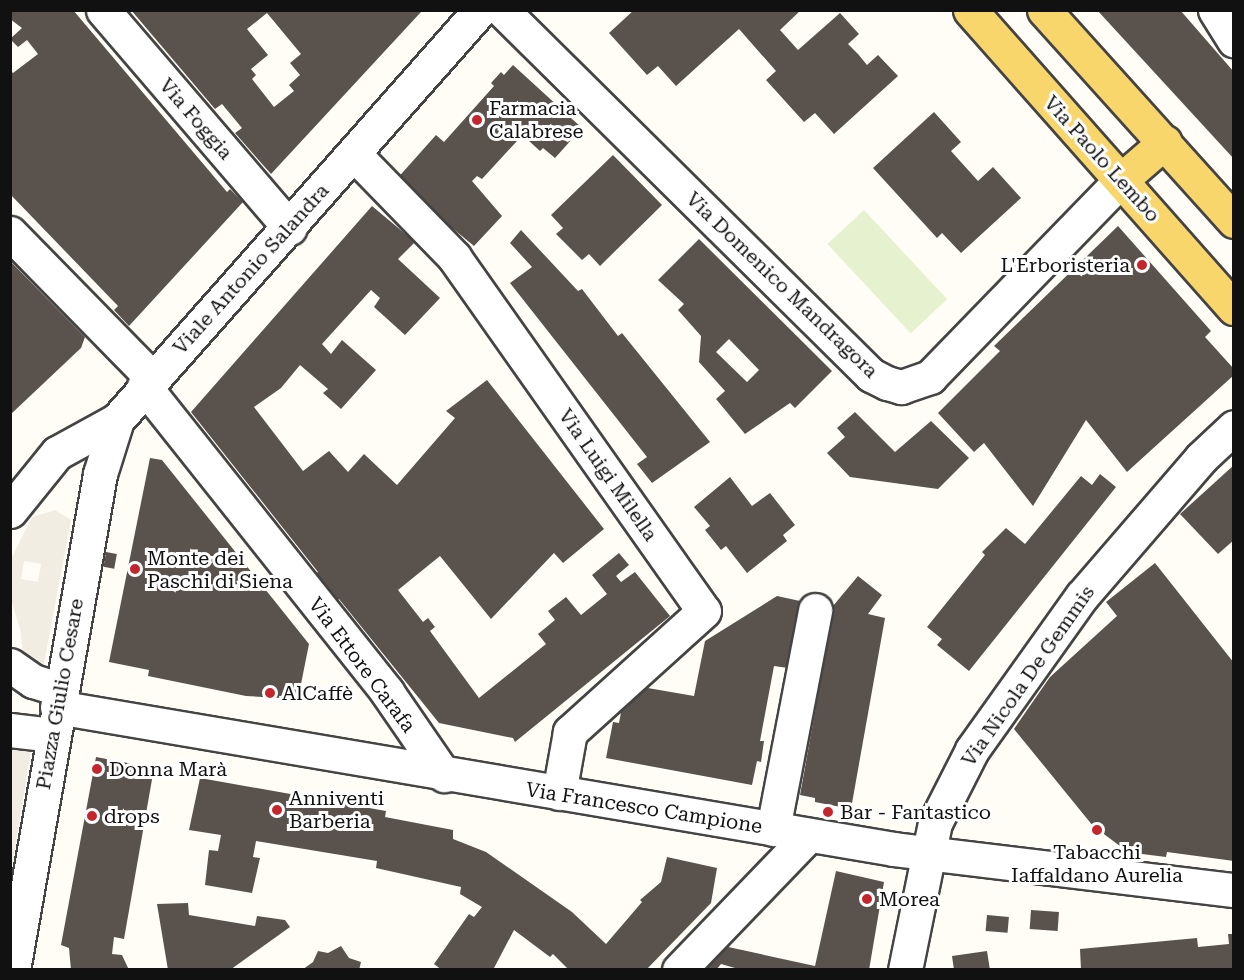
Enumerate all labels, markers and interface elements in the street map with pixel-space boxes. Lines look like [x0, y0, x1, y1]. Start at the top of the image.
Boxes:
street label: Via Foggia [154, 74, 238, 164]
street label: Via Paolo Lembo [1039, 91, 1165, 227]
place label: Farmacia Calabrese [489, 96, 583, 143]
marker: Farmacia Calabrese [470, 113, 484, 127]
street label: Viale Antonio Salandra [168, 179, 334, 359]
street label: Via Domenico Mandragora [681, 187, 883, 383]
place label: L'Erboristeria [1000, 253, 1130, 277]
marker: L'Erboristeria [1135, 258, 1149, 272]
street label: Via Luigi Milella [553, 404, 663, 546]
place label: Monte dei Paschi di Siena [147, 546, 293, 593]
marker: Monte dei Paschi di Siena [128, 562, 142, 576]
street label: Via Nicola De Gemmis [956, 581, 1100, 771]
street label: Via Ettore Carafa [303, 593, 421, 737]
street label: Piazza Giulio Cesare [31, 596, 89, 792]
place label: AlCaffè [282, 681, 353, 705]
marker: AlCaffè [263, 686, 277, 700]
place label: Donna Marà [109, 757, 227, 781]
marker: Donna Marà [90, 762, 104, 776]
street label: Via Francesco Campione [524, 777, 764, 839]
place label: Anniventi Barberia [289, 786, 384, 833]
place label: Bar - Fantastico [840, 800, 991, 824]
marker: Anniventi Barberia [270, 803, 284, 817]
place label: drops [104, 804, 160, 828]
marker: Bar - Fantastico [821, 805, 835, 819]
marker: drops [85, 809, 99, 823]
marker: Tabacchi Iaffaldano Aurelia [1090, 823, 1104, 837]
place label: Tabacchi Iaffaldano Aurelia [1011, 840, 1183, 887]
place label: Morea [879, 887, 940, 911]
marker: Morea [860, 892, 874, 906]

